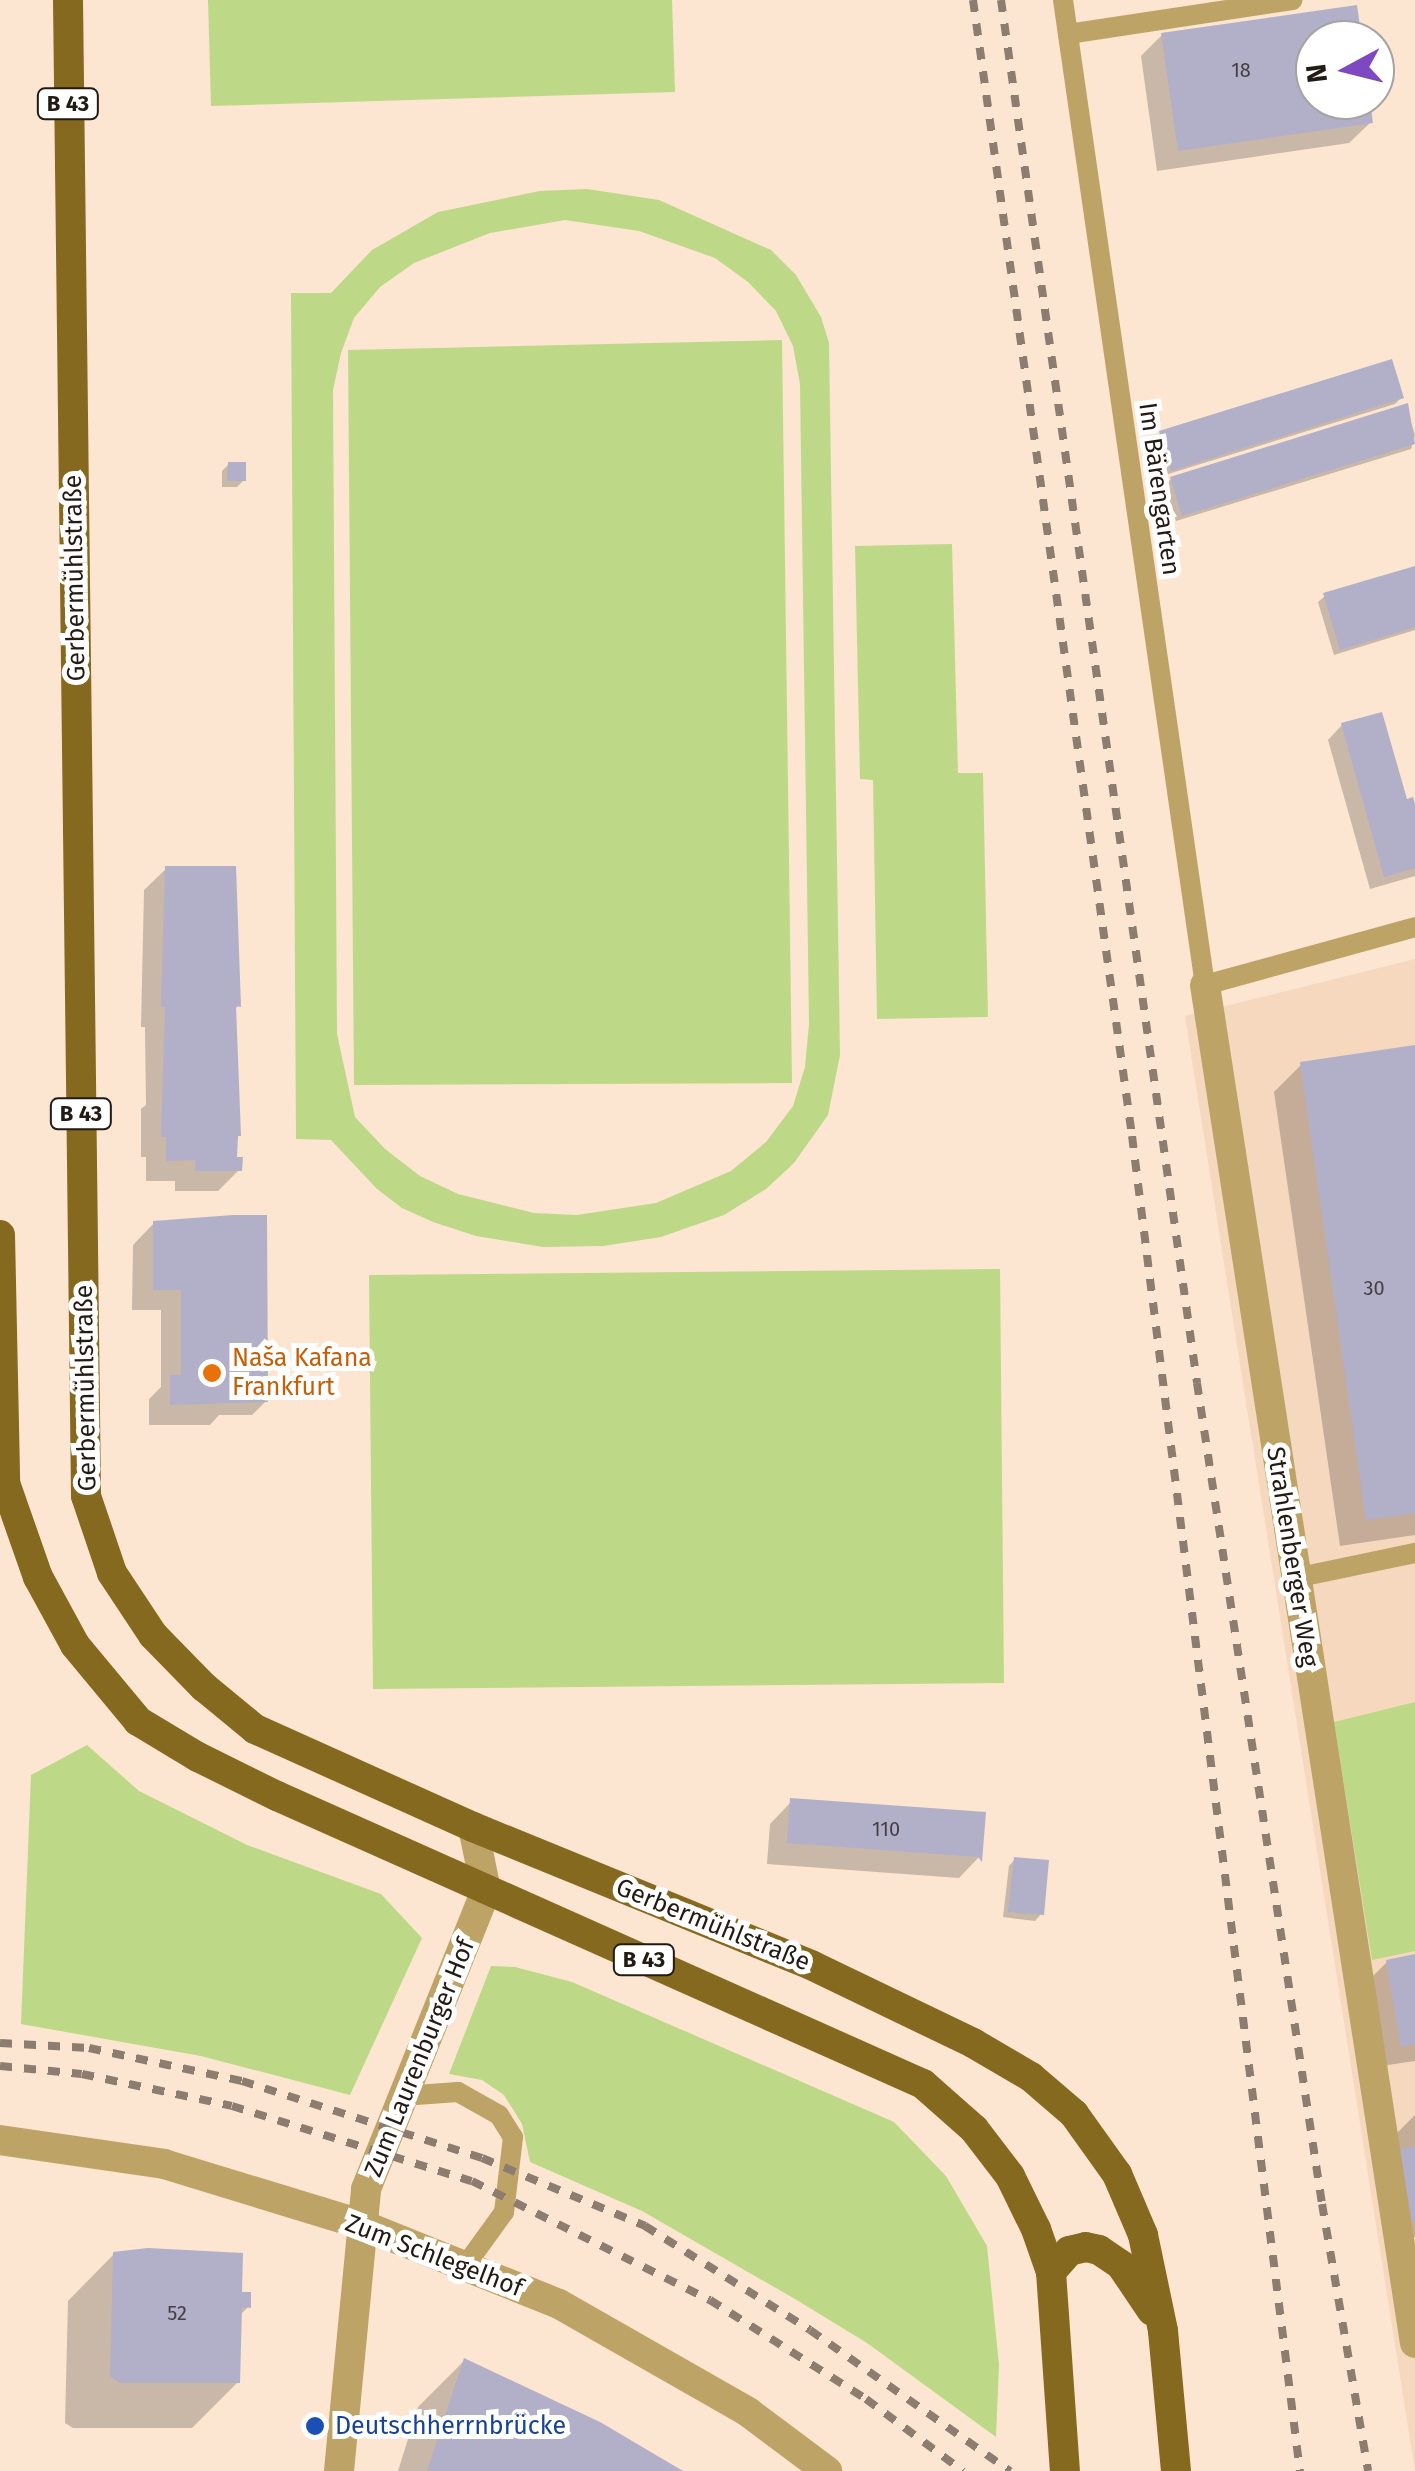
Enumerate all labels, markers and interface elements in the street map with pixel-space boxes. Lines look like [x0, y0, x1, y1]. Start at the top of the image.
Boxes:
north arrow [1295, 20, 1395, 120]
house number: 18 [1231, 58, 1251, 82]
text: N [1299, 62, 1334, 85]
road number: B 43 [36, 87, 100, 121]
street label: Im Bärengarten [1132, 401, 1186, 577]
street label: Gerbermühlstraße [58, 474, 92, 682]
road number: B 43 [48, 1097, 114, 1131]
house number: 30 [1363, 1276, 1385, 1300]
street label: Gerbermühlstraße [69, 1284, 103, 1492]
place label: Naša Kafana Frankfurt [232, 1344, 372, 1403]
marker: Naša Kafana Frankfurt [201, 1362, 223, 1384]
street label: Strahlenberger Weg [1260, 1445, 1324, 1669]
house number: 110 [872, 1817, 900, 1841]
street label: Gerbermühlstraße [612, 1872, 814, 1978]
street label: Zum Laurenburger Hof [359, 1935, 481, 2181]
road number: B 43 [612, 1943, 676, 1977]
street label: Zum Schlegelhof [341, 2208, 527, 2304]
house number: 52 [167, 2301, 187, 2325]
place label: Deutschherrnbrücke [335, 2411, 566, 2441]
marker: Deutschherrnbrücke [304, 2415, 326, 2437]

